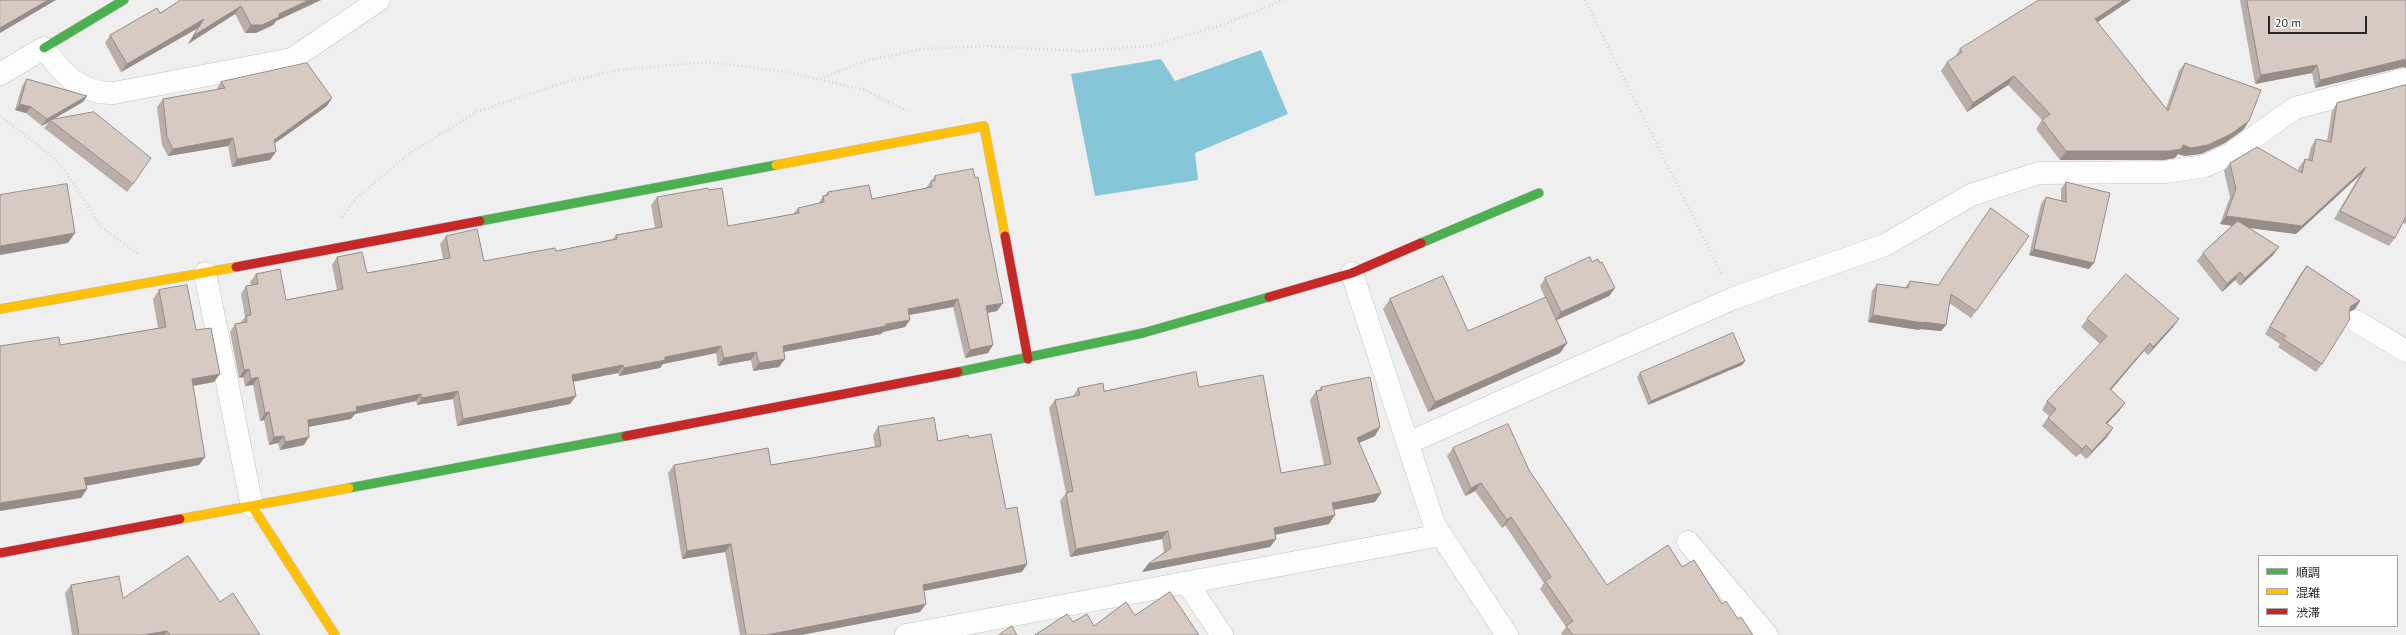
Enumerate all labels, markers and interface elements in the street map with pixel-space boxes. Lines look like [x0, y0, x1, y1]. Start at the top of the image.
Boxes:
scale bar [2270, 8, 2369, 34]
text: 20 m [2275, 15, 2301, 30]
legend [2258, 555, 2398, 627]
text: 順調 [2296, 565, 2320, 580]
text: 混雑 [2296, 585, 2320, 600]
text: 渋滞 [2296, 605, 2320, 620]

